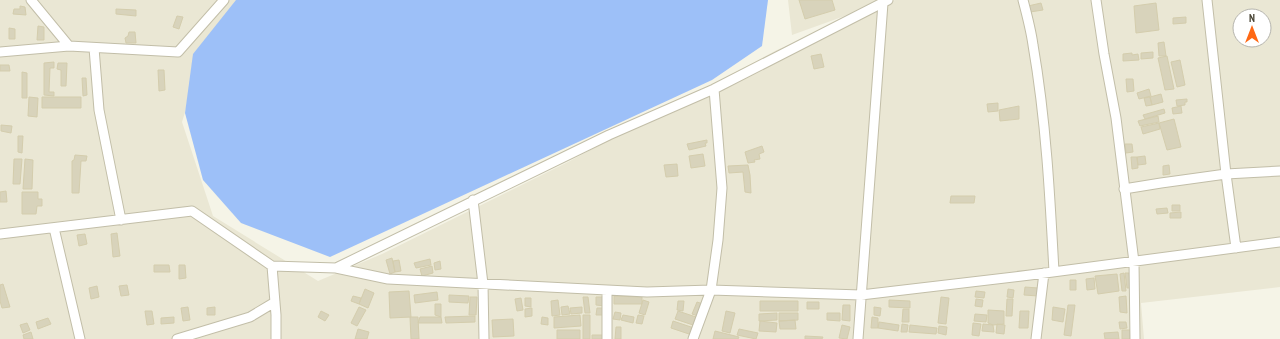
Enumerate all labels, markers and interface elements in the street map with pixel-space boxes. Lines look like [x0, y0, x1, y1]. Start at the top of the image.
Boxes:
north arrow [1232, 8, 1272, 48]
text: N [1249, 11, 1255, 25]

